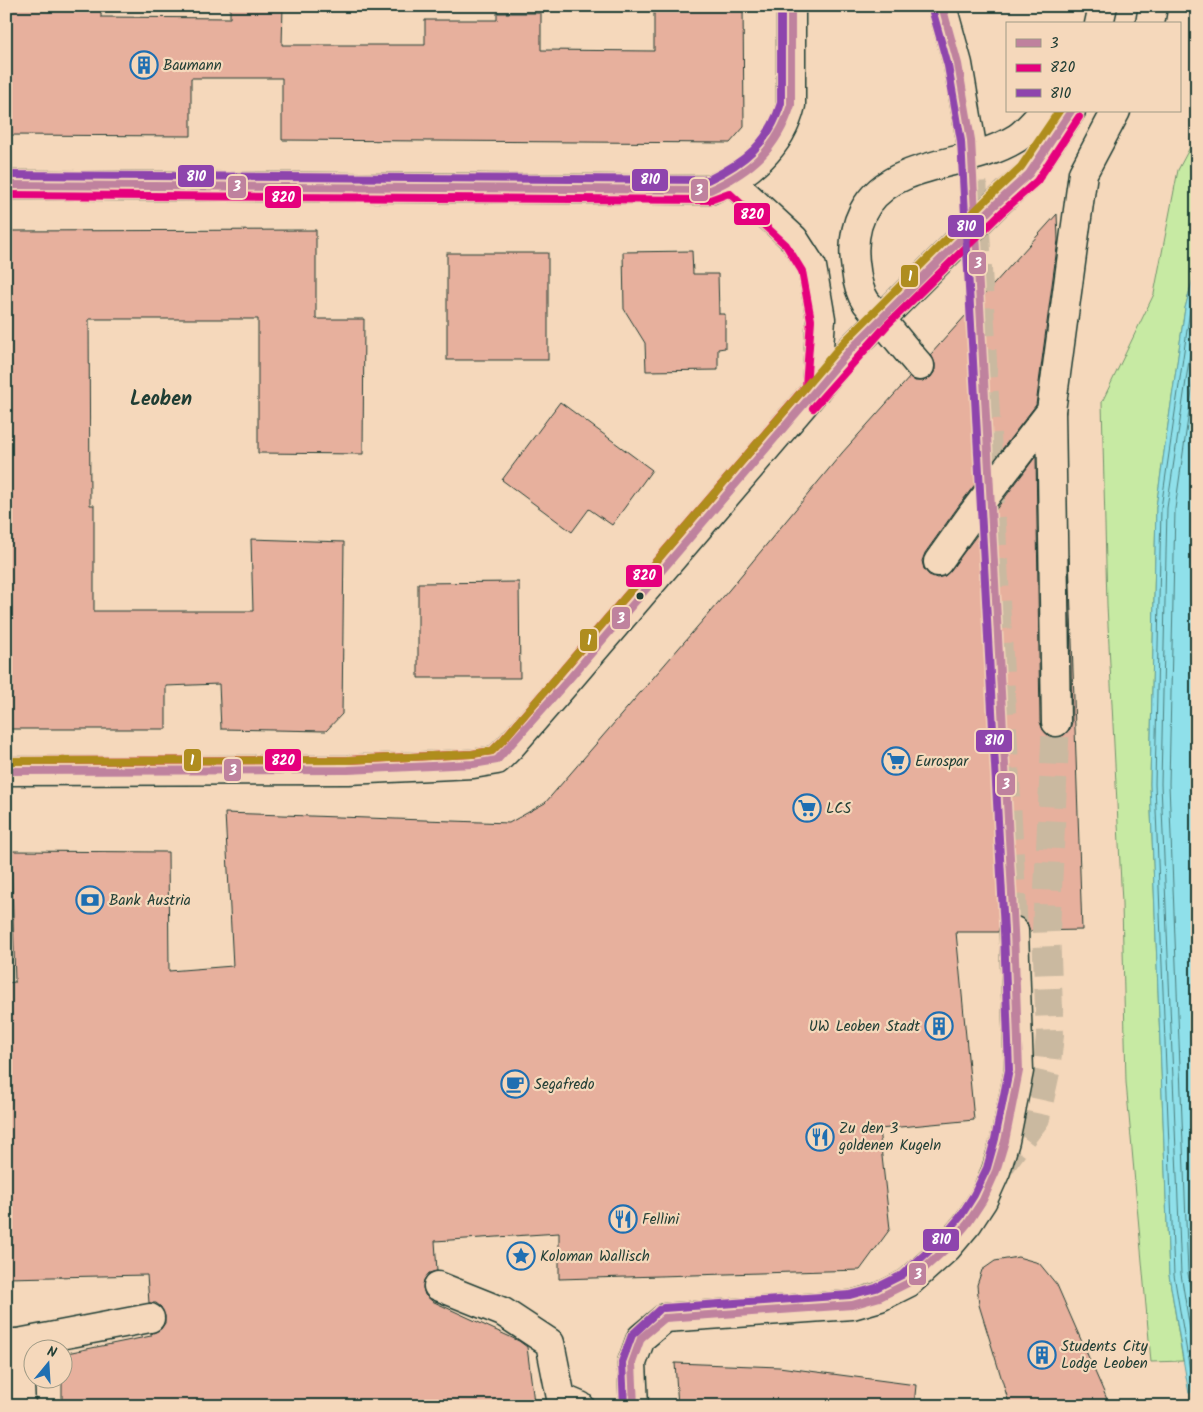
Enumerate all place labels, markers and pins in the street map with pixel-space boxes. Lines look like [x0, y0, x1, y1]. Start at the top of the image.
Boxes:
building icon: Baumann [129, 50, 159, 80]
place label: Baumann [163, 54, 222, 78]
unlabelled marker [635, 591, 645, 601]
supermarket icon: Eurospar [881, 746, 911, 776]
place label: Eurospar [915, 750, 969, 774]
supermarket icon: LCS [792, 793, 822, 823]
place label: LCS [826, 797, 851, 821]
bank icon: Bank Austria [75, 885, 105, 915]
place label: Bank Austria [109, 889, 191, 913]
building icon: UW Leoben Stadt [924, 1011, 954, 1041]
place label: UW Leoben Stadt [809, 1015, 920, 1039]
cafe icon: Segafredo [500, 1069, 530, 1099]
place label: Segafredo [534, 1073, 595, 1097]
place label: Zu den 3 goldenen Kugeln [838, 1117, 941, 1158]
restaurant icon: Zu den 3 goldenen Kugeln [805, 1122, 835, 1152]
restaurant icon: Fellini [608, 1204, 638, 1234]
place label: Fellini [642, 1208, 681, 1232]
place icon: Koloman Wallisch [506, 1241, 536, 1271]
place label: Koloman Wallisch [540, 1245, 650, 1269]
place label: Students City Lodge Leoben [1061, 1335, 1149, 1376]
building icon: Students City Lodge Leoben [1027, 1340, 1057, 1370]

